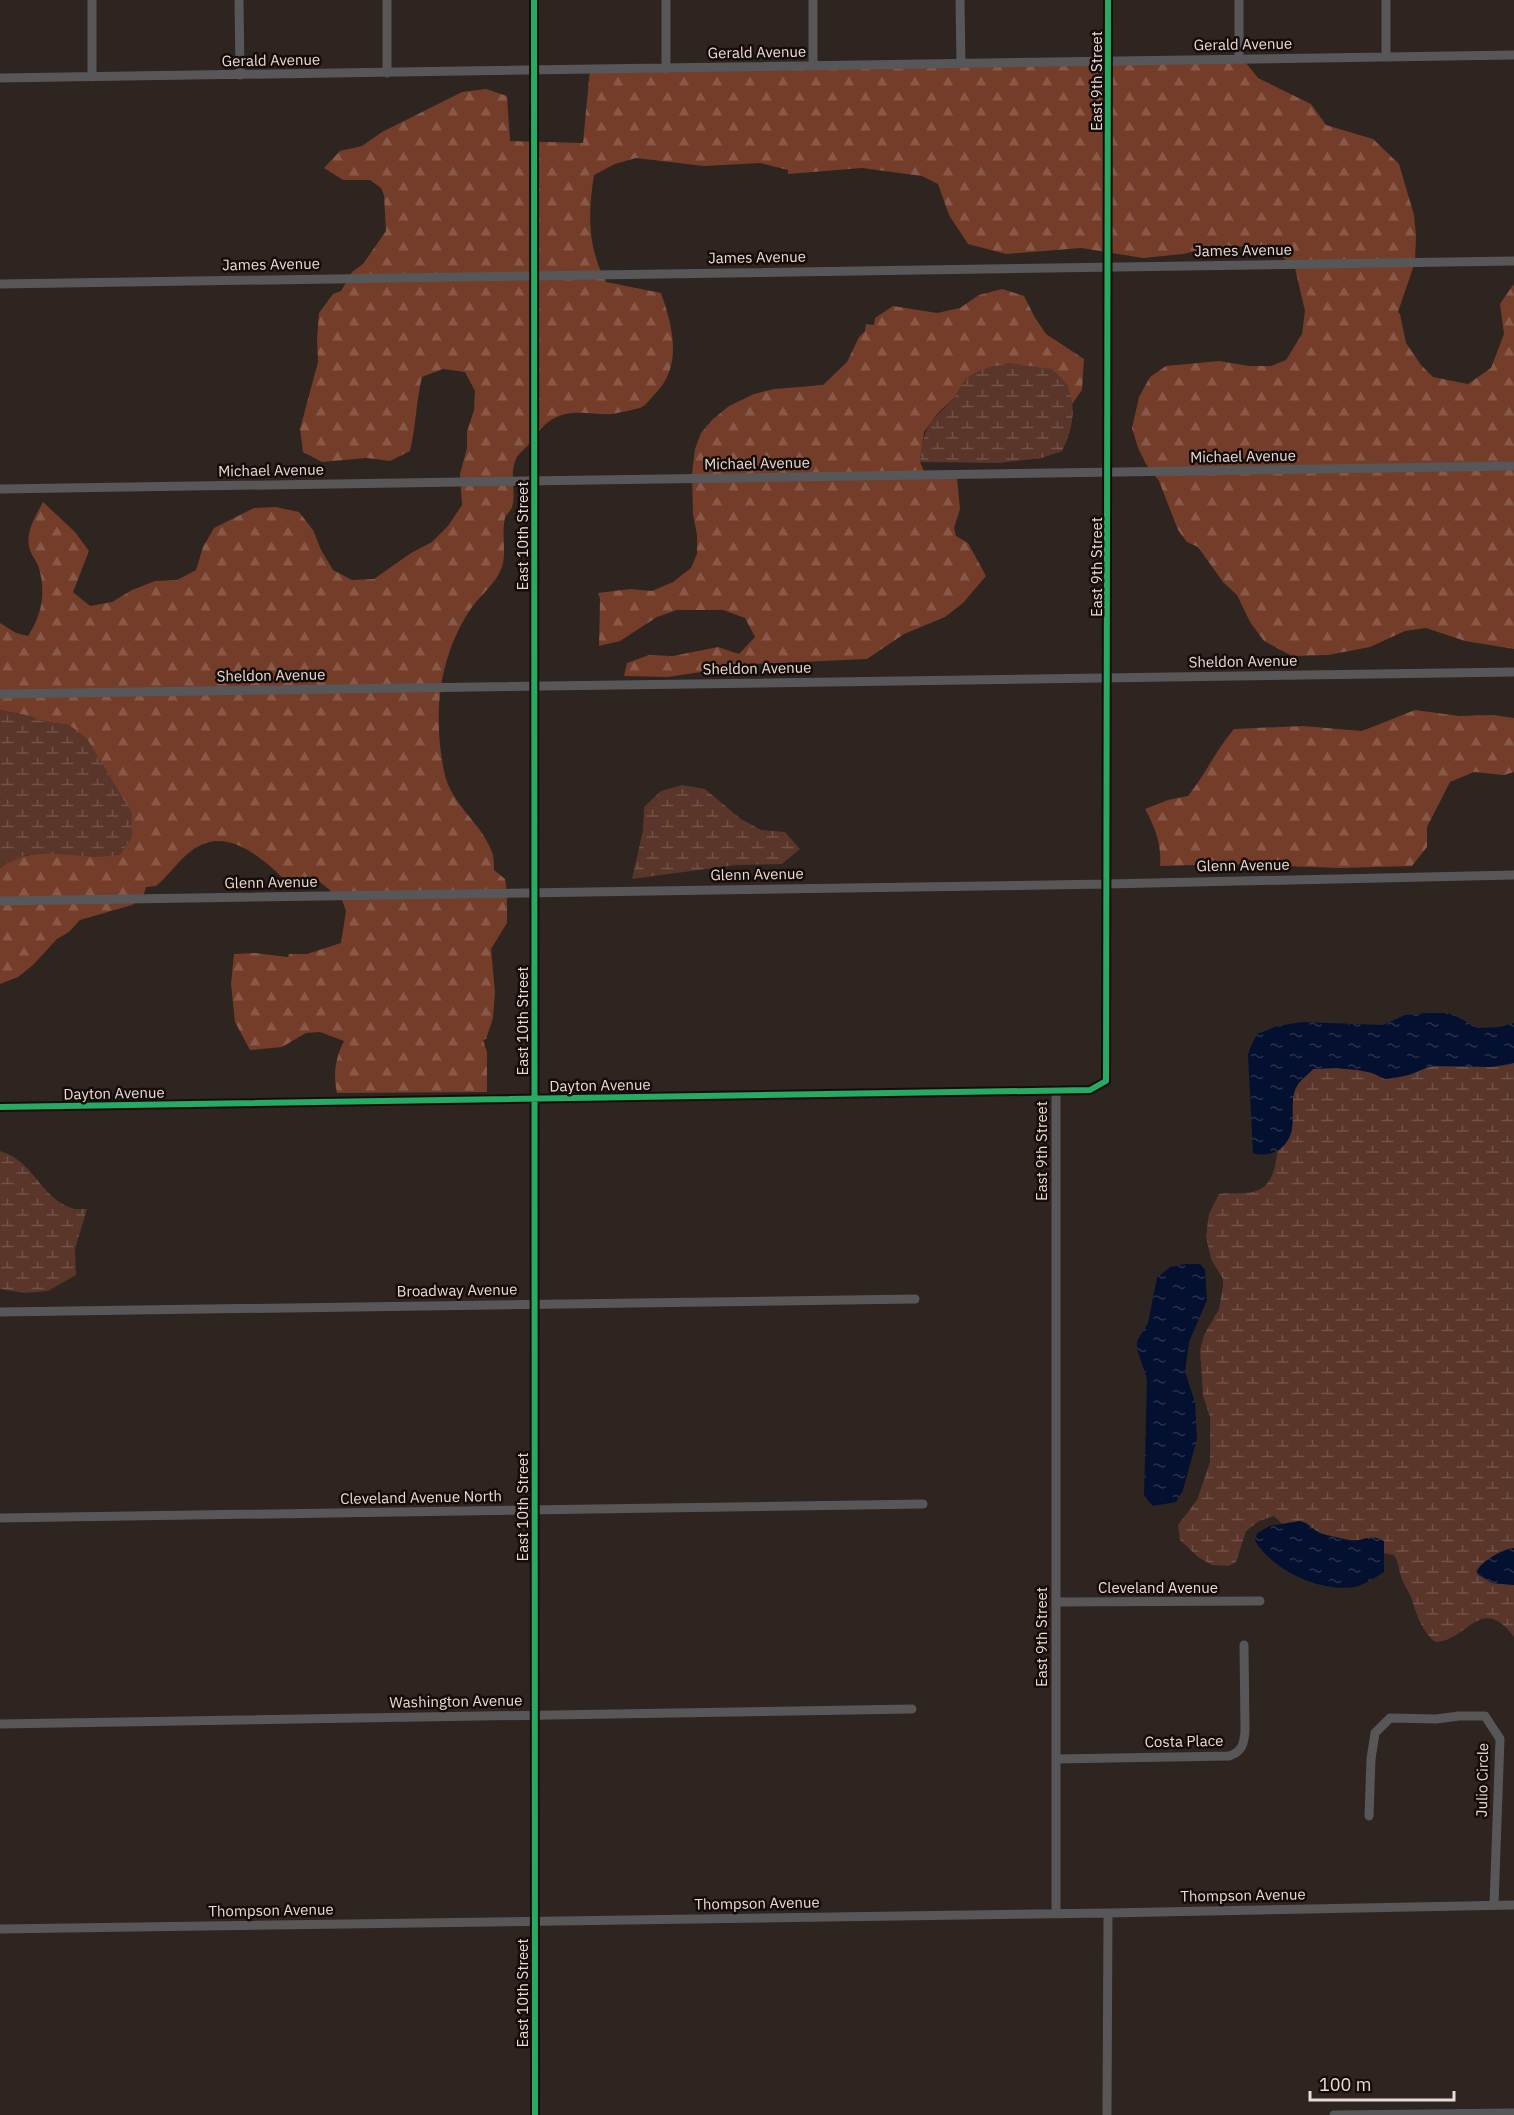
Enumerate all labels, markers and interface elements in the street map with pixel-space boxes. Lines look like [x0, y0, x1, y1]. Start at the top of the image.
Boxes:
street label: East 9th Street [1087, 31, 1106, 131]
street label: Gerald Avenue [1194, 34, 1292, 54]
street label: Gerald Avenue [708, 42, 806, 62]
street label: Gerald Avenue [222, 50, 320, 70]
street label: James Avenue [1194, 240, 1292, 260]
street label: James Avenue [708, 247, 806, 267]
street label: James Avenue [222, 254, 320, 274]
street label: Michael Avenue [1190, 446, 1296, 466]
street label: Michael Avenue [704, 453, 810, 473]
street label: Michael Avenue [218, 460, 324, 480]
street label: East 10th Street [513, 481, 532, 591]
street label: East 9th Street [1087, 517, 1106, 617]
street label: Sheldon Avenue [1188, 651, 1298, 671]
street label: Sheldon Avenue [702, 658, 812, 678]
street label: Sheldon Avenue [216, 665, 326, 685]
street label: Glenn Avenue [1196, 855, 1290, 875]
street label: Glenn Avenue [710, 864, 804, 884]
street label: Glenn Avenue [224, 872, 318, 892]
street label: East 10th Street [513, 966, 532, 1076]
street label: Dayton Avenue [549, 1075, 651, 1095]
street label: Dayton Avenue [63, 1083, 165, 1103]
street label: East 9th Street [1032, 1101, 1051, 1201]
street label: Broadway Avenue [396, 1279, 518, 1301]
street label: East 10th Street [513, 1452, 532, 1562]
street label: Cleveland Avenue North [340, 1486, 502, 1508]
street label: Cleveland Avenue [1098, 1578, 1218, 1597]
street label: East 9th Street [1032, 1587, 1051, 1687]
street label: Washington Avenue [389, 1690, 523, 1712]
street label: Costa Place [1145, 1731, 1223, 1751]
street label: Julio Circle [1472, 1743, 1492, 1817]
street label: Thompson Avenue [1180, 1884, 1306, 1906]
street label: Thompson Avenue [694, 1892, 820, 1914]
street label: Thompson Avenue [208, 1899, 334, 1921]
street label: East 10th Street [513, 1938, 532, 2048]
scale bar [1310, 2064, 1454, 2102]
text: 100 m [1319, 2073, 1371, 2096]

